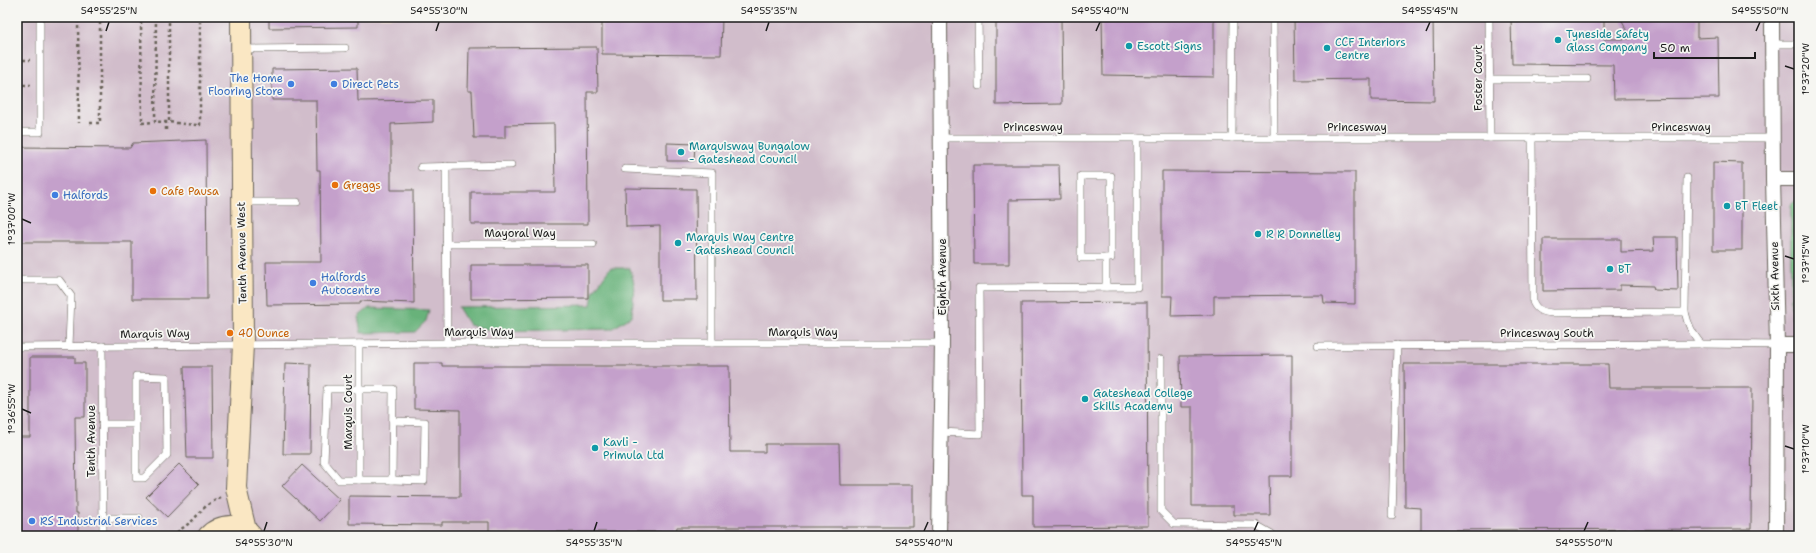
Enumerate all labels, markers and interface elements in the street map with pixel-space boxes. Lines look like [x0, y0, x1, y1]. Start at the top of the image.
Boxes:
text: 54°55'25"N [81, 4, 137, 17]
text: 54°55'30"N [410, 4, 468, 17]
text: 54°55'35"N [741, 4, 797, 17]
text: 54°55'40"N [1071, 4, 1129, 17]
text: 54°55'45"N [1402, 4, 1458, 17]
text: 54°55'50"N [1731, 4, 1789, 17]
place label: Tyneside Safety Glass Company [1566, 27, 1649, 55]
scale bar [1654, 34, 1755, 60]
place label: CCF Interiors Centre [1335, 35, 1406, 63]
marker: Tyneside Safety Glass Company [1553, 35, 1563, 45]
place label: Escott Signs [1137, 39, 1202, 54]
text: 50 m [1660, 40, 1690, 56]
marker: Escott Signs [1124, 41, 1134, 51]
text: 1°37'20"W [1799, 42, 1812, 95]
marker: CCF Interiors Centre [1322, 43, 1332, 53]
street label: Foster Court [1471, 45, 1486, 111]
place label: The Home Flooring Store [208, 71, 283, 99]
place label: Direct Pets [342, 77, 399, 92]
marker: The Home Flooring Store [286, 79, 296, 89]
marker: Direct Pets [329, 79, 339, 89]
street label: Princesway [1003, 120, 1063, 135]
street label: Princesway [1327, 120, 1387, 135]
street label: Princesway [1651, 120, 1711, 135]
place label: Marquisway Bungalow - Gateshead Council [689, 139, 810, 167]
marker: Marquisway Bungalow - Gateshead Council [676, 147, 686, 157]
place label: Greggs [343, 178, 381, 193]
marker: Greggs [330, 180, 340, 190]
place label: Cafe Pausa [161, 184, 219, 199]
marker: Cafe Pausa [148, 186, 158, 196]
place label: Halfords [63, 188, 108, 203]
marker: Halfords [50, 190, 60, 200]
text: 1°37'00"W [5, 192, 18, 245]
place label: BT Fleet [1735, 199, 1778, 214]
marker: BT Fleet [1722, 201, 1732, 211]
street label: Tenth Avenue West [234, 202, 250, 304]
street label: Mayoral Way [484, 226, 556, 241]
place label: R R Donnelley [1266, 227, 1341, 242]
marker: R R Donnelley [1253, 229, 1263, 239]
place label: Marquis Way Centre - Gateshead Council [686, 230, 795, 258]
text: 1°37'15"W [1799, 234, 1812, 283]
marker: Marquis Way Centre - Gateshead Council [673, 238, 683, 248]
street label: Eighth Avenue [935, 238, 950, 316]
street label: Sixth Avenue [1767, 241, 1783, 311]
place label: BT [1618, 262, 1631, 277]
marker: BT [1605, 264, 1615, 274]
place label: Halfords Autocentre [321, 270, 380, 298]
marker: Halfords Autocentre [308, 278, 318, 288]
street label: Marquis Way [444, 325, 514, 340]
street label: Marquis Way [768, 325, 838, 340]
street label: Marquis Way [120, 326, 190, 342]
place label: 40 Ounce [238, 326, 290, 341]
street label: Princesway South [1500, 326, 1594, 341]
marker: 40 Ounce [225, 328, 235, 338]
street label: Marquis Court [341, 374, 356, 450]
text: 1°36'55"W [5, 383, 18, 434]
place label: Gateshead College Skills Academy [1093, 386, 1193, 414]
marker: Gateshead College Skills Academy [1080, 394, 1090, 404]
street label: Tenth Avenue [84, 405, 99, 477]
text: 1°37'10"W [1799, 424, 1812, 474]
place label: Kavli - Primula Ltd [603, 435, 664, 463]
marker: Kavli - Primula Ltd [590, 443, 600, 453]
place label: RS Industrial Services [40, 514, 157, 529]
marker: RS Industrial Services [27, 516, 37, 526]
text: 54°55'30"N [235, 536, 293, 549]
text: 54°55'35"N [566, 536, 622, 549]
text: 54°55'40"N [895, 536, 953, 549]
text: 54°55'45"N [1226, 536, 1282, 549]
text: 54°55'50"N [1555, 536, 1613, 549]

